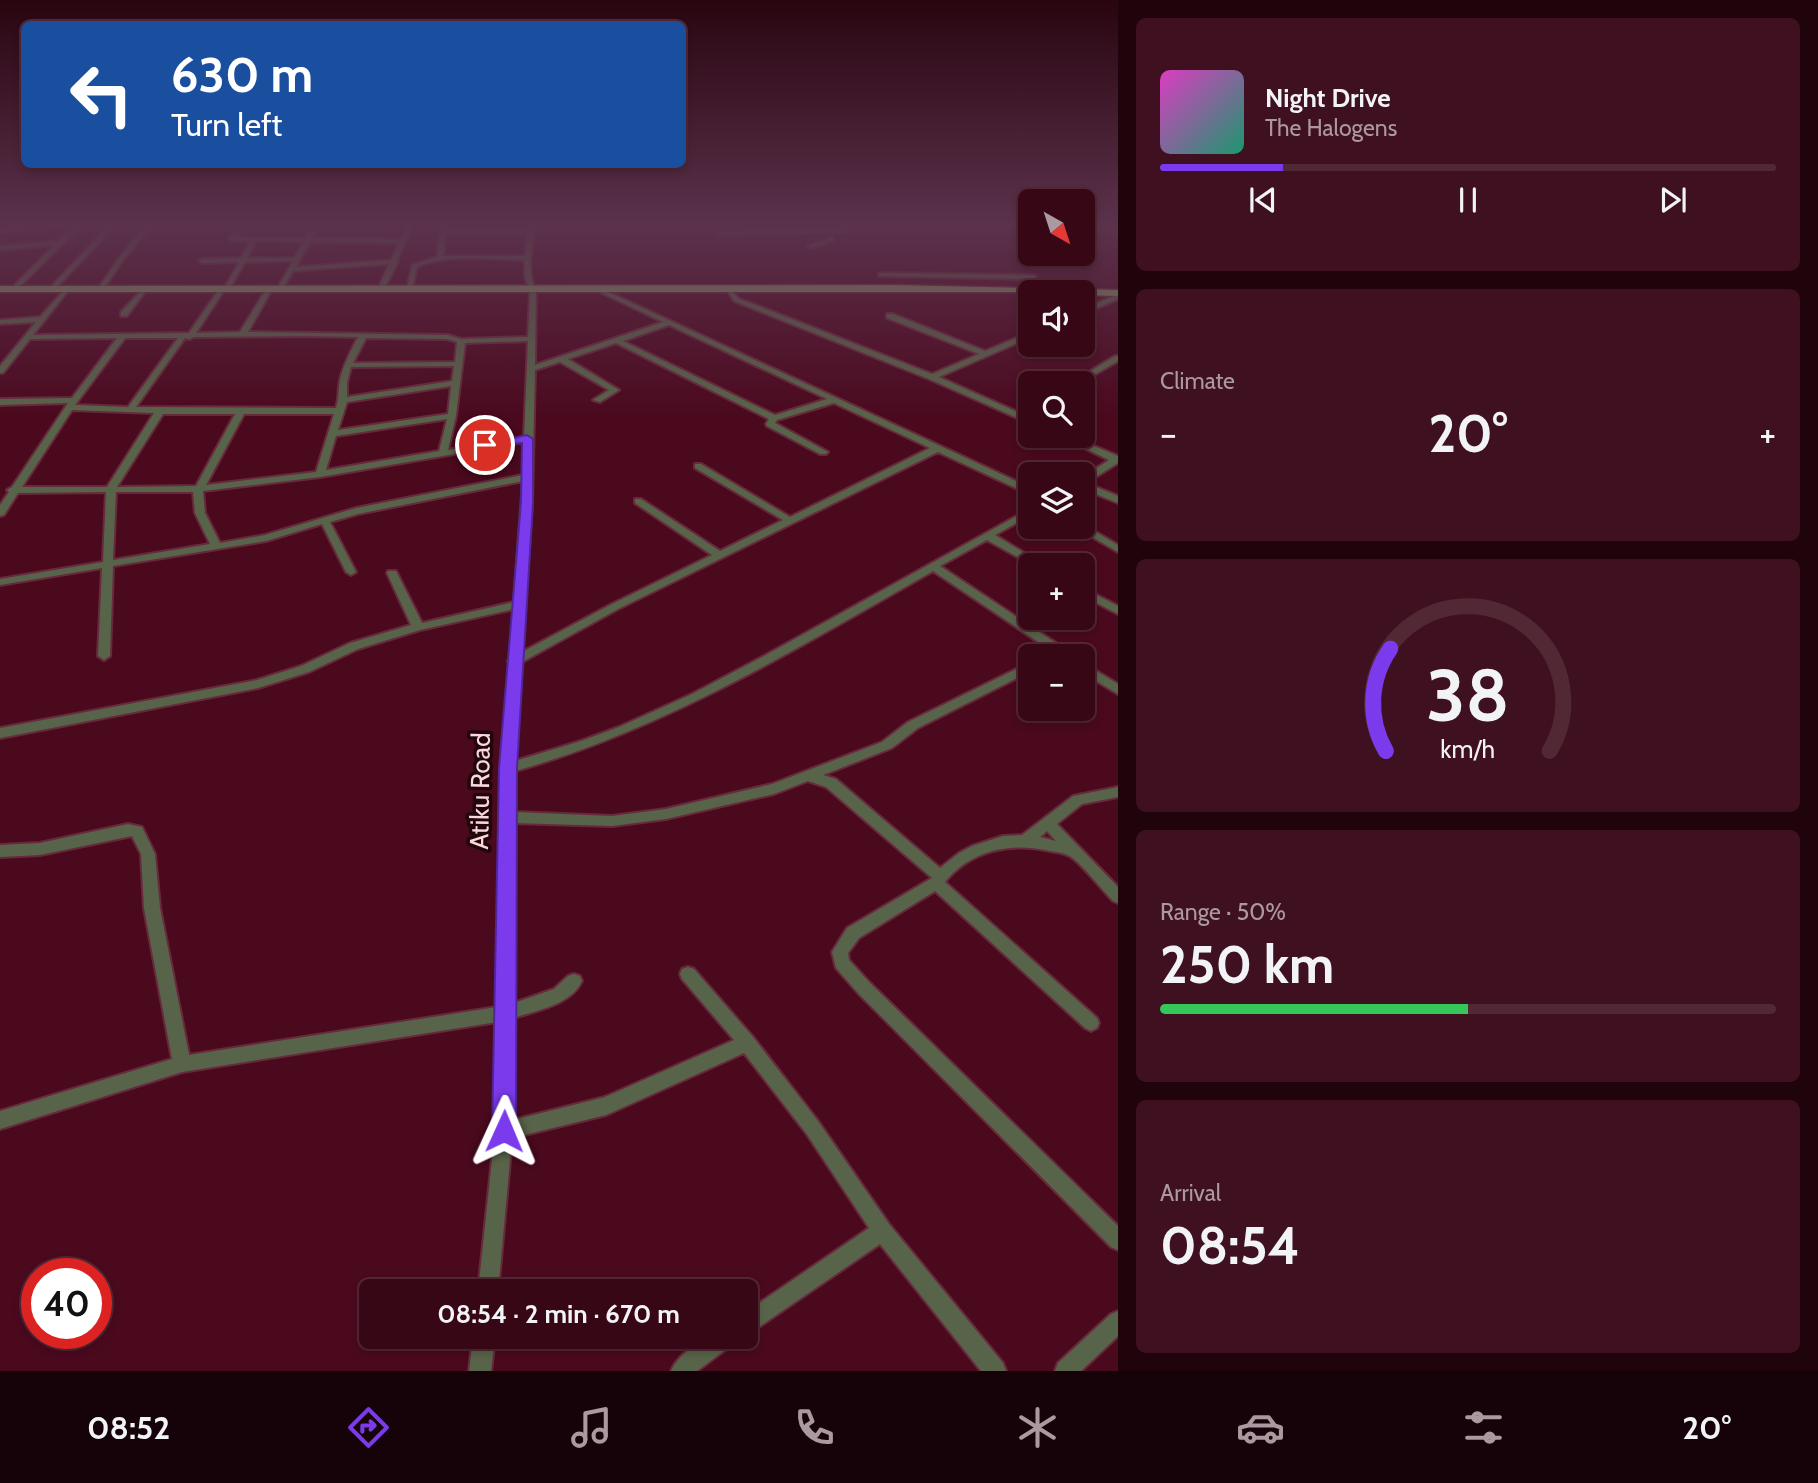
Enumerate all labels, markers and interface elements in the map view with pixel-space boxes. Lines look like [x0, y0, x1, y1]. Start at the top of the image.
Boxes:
text: 630 m [171, 45, 313, 104]
icon: left [56, 49, 147, 140]
text: Night Drive [1265, 82, 1391, 114]
text: Turn left [171, 105, 282, 144]
text: The Halogens [1265, 114, 1397, 142]
icon: previous [1244, 181, 1282, 219]
icon: pause [1449, 181, 1487, 219]
icon: next [1654, 181, 1692, 219]
north arrow [1018, 189, 1096, 266]
map controls [1018, 189, 1095, 721]
button: sound [1018, 280, 1095, 357]
text: Climate [1160, 367, 1235, 395]
button: search [1018, 371, 1095, 448]
text: 20° [1428, 402, 1508, 465]
text: − [1160, 410, 1177, 457]
text: + [1759, 410, 1776, 457]
pin [455, 415, 515, 475]
icon: arrive [466, 426, 504, 464]
button: layers [1018, 462, 1095, 539]
button: + [1018, 553, 1095, 630]
button: − [1018, 644, 1095, 721]
text: 38 [1426, 652, 1510, 740]
street label: Atiku Road [463, 732, 497, 850]
text: km/h [1441, 734, 1495, 764]
text: Range · 50% [1160, 898, 1286, 926]
text: 250 km [1160, 933, 1334, 996]
position arrow [467, 1094, 541, 1168]
text: Arrival [1160, 1179, 1221, 1207]
text: 08:54 [1160, 1214, 1300, 1277]
speed limit sign: 40 [21, 1258, 112, 1349]
text: 08:54 · 2 min · 670 m [437, 1298, 680, 1330]
icon: directions [344, 1403, 393, 1452]
icon: music [567, 1403, 616, 1452]
icon: phone [790, 1403, 839, 1452]
icon: climate [1013, 1403, 1062, 1452]
icon: car [1236, 1403, 1285, 1452]
icon: filters [1459, 1403, 1508, 1452]
text: 08:52 [87, 1408, 170, 1447]
text: 20° [1682, 1408, 1731, 1447]

